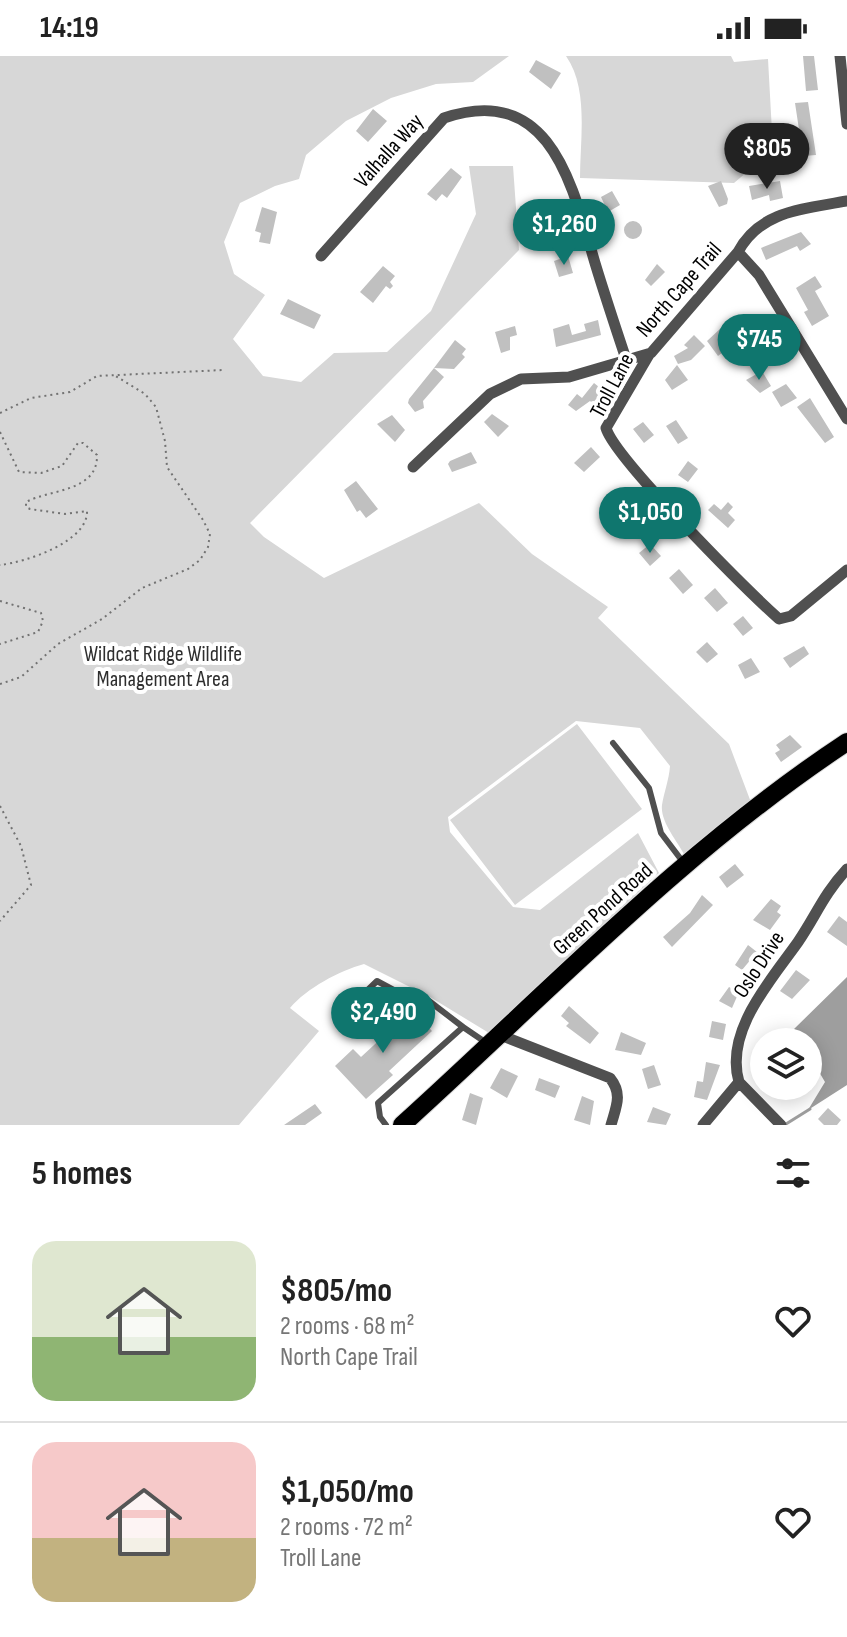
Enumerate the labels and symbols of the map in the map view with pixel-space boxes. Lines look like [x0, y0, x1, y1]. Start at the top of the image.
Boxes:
street label: Valhalla Way [349, 108, 430, 194]
pin: $805 [720, 123, 814, 191]
pin: $1,260 [499, 199, 629, 267]
street label: North Cape Trail [631, 237, 728, 343]
pin: $745 [712, 314, 806, 382]
street label: Troll Lane [584, 349, 640, 422]
pin: $1,050 [585, 487, 715, 555]
park label: Wildcat Ridge Wildlife Management Area [84, 641, 242, 693]
street label: Green Pond Road [548, 857, 658, 961]
street label: Oslo Drive [728, 926, 791, 1003]
pin: $2,490 [318, 987, 448, 1055]

